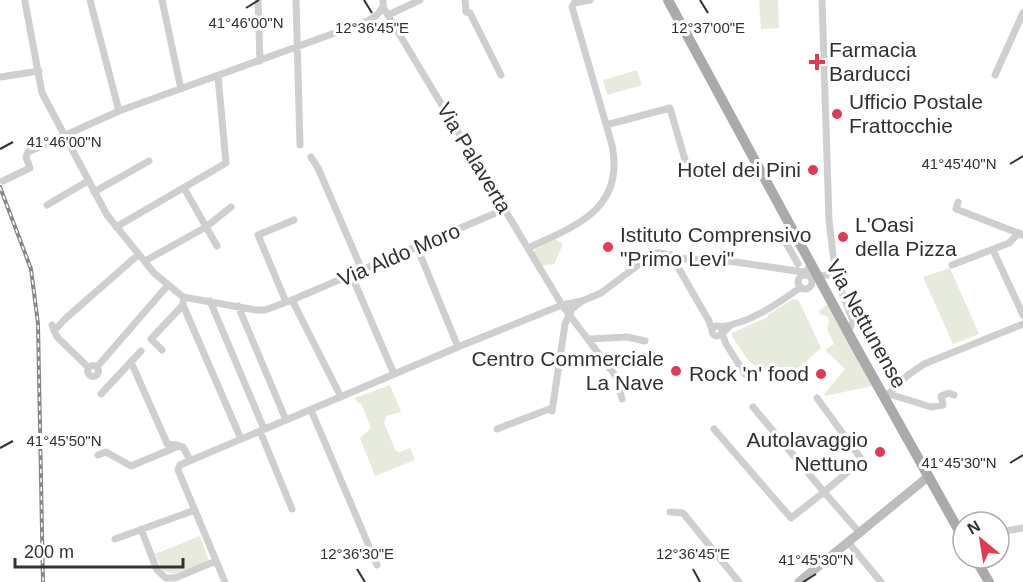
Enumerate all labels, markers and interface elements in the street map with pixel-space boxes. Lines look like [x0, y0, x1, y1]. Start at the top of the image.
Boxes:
text: 41°46'00"N [208, 14, 284, 31]
text: 12°36'45"E [335, 19, 409, 36]
text: 12°37'00"E [671, 19, 745, 36]
place label: Farmacia Barducci [829, 38, 917, 85]
marker: Farmacia Barducci [810, 55, 824, 69]
place label: Ufficio Postale Frattocchie [849, 90, 983, 137]
street label: Via Palaverta [433, 98, 517, 217]
marker: Ufficio Postale Frattocchie [830, 107, 844, 121]
text: 41°46'00"N [26, 133, 102, 150]
text: 41°45'40"N [921, 155, 997, 172]
place label: Hotel dei Pini [677, 158, 801, 181]
marker: Hotel dei Pini [806, 163, 820, 177]
place label: L'Oasi della Pizza [855, 213, 957, 260]
street label: Via Aldo Moro [334, 218, 463, 291]
place label: Istituto Comprensivo "Primo Levi" [620, 223, 811, 270]
marker: L'Oasi della Pizza [836, 230, 850, 244]
marker: Istituto Comprensivo "Primo Levi" [601, 240, 615, 254]
street label: Via Nettunense [822, 256, 911, 392]
place label: Centro Commerciale La Nave [471, 347, 664, 394]
place label: Rock 'n' food [689, 362, 809, 385]
marker: Centro Commerciale La Nave [669, 364, 683, 378]
marker: Rock 'n' food [814, 367, 828, 381]
place label: Autolavaggio Nettuno [747, 428, 868, 475]
text: 41°45'50"N [26, 432, 102, 449]
marker: Autolavaggio Nettuno [873, 445, 887, 459]
text: 41°45'30"N [921, 454, 997, 471]
north arrow [951, 510, 1011, 570]
text: N [964, 517, 983, 538]
scale bar [15, 531, 183, 569]
text: 200 m [24, 542, 74, 562]
text: 12°36'30"E [320, 545, 394, 562]
text: 12°36'45"E [656, 545, 730, 562]
text: 41°45'30"N [778, 551, 854, 568]

